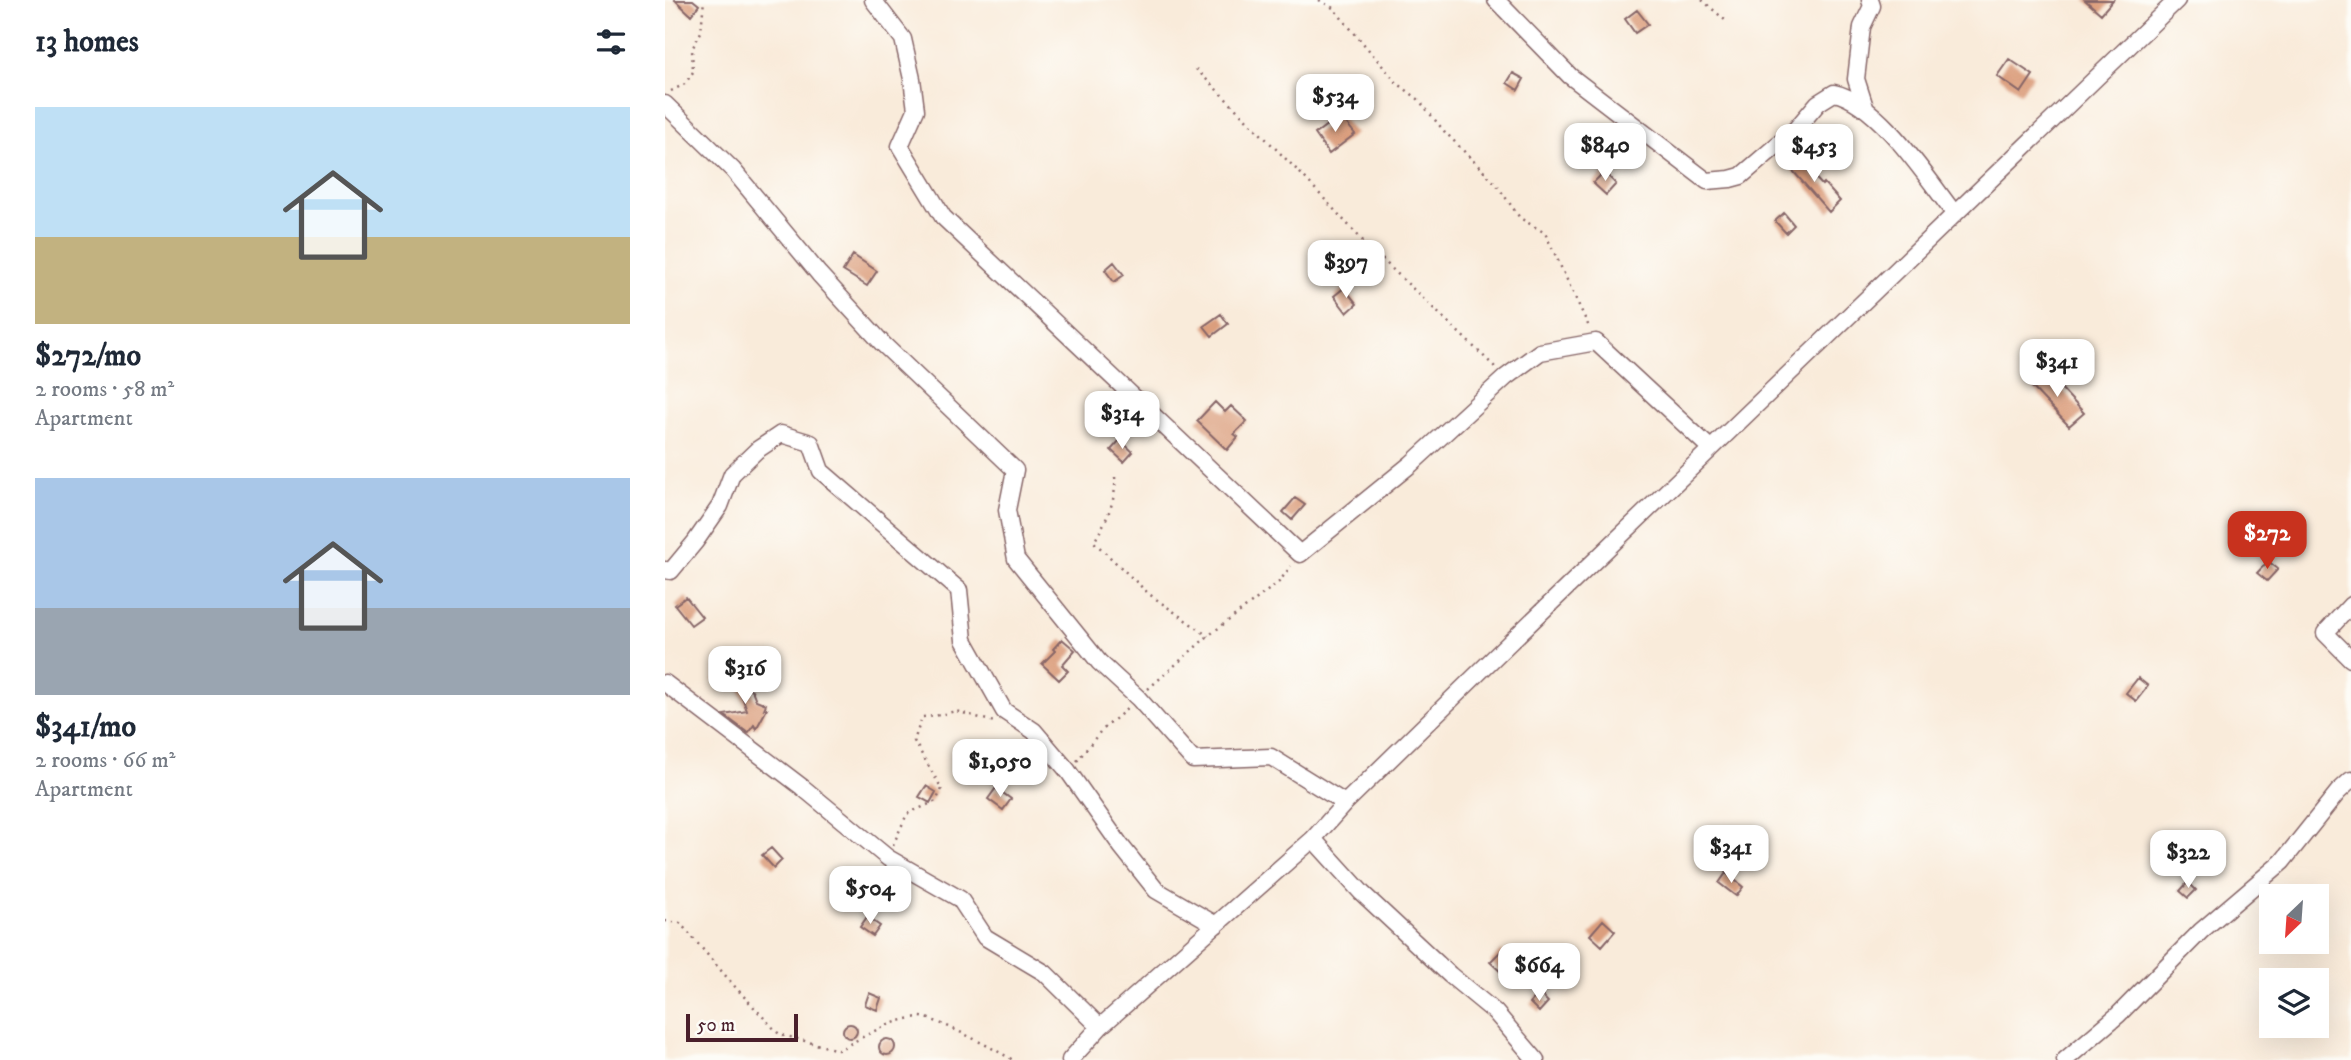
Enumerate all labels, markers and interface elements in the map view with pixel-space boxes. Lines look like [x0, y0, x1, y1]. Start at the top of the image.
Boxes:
icon: filters [592, 23, 630, 61]
text: 13 homes [35, 24, 139, 61]
pin: $534 [1294, 74, 1376, 134]
text: $534 [1312, 82, 1358, 111]
pin: $840 [1564, 124, 1646, 183]
pin: $453 [1773, 124, 1855, 184]
text: $840 [1580, 131, 1630, 160]
text: $453 [1791, 132, 1837, 161]
icon: home [270, 152, 396, 278]
pin: $397 [1305, 240, 1387, 300]
text: $397 [1324, 248, 1368, 277]
text: $272/mo [35, 338, 141, 375]
pin: $341 [2016, 340, 2098, 399]
text: $341 [2036, 347, 2078, 376]
text: 2 rooms · 58 m² [35, 375, 174, 404]
pin: $314 [1081, 392, 1163, 451]
text: $314 [1101, 399, 1143, 428]
text: Apartment [35, 404, 133, 433]
pin: $272 [2226, 512, 2308, 571]
text: $272 [2244, 519, 2290, 548]
icon: home [270, 523, 396, 649]
pin: $316 [704, 646, 786, 706]
text: $316 [724, 654, 766, 683]
text: $341/mo [35, 709, 136, 746]
pin: $1,050 [943, 740, 1057, 799]
text: 2 rooms · 66 m² [35, 746, 175, 775]
text: $1,050 [968, 747, 1032, 776]
text: Apartment [35, 775, 133, 804]
pin: $341 [1690, 826, 1772, 885]
pin: $322 [2147, 830, 2229, 890]
text: $341 [1710, 833, 1752, 862]
text: $322 [2166, 838, 2210, 867]
pin: $504 [829, 866, 911, 926]
text: $504 [845, 874, 895, 903]
north arrow [2259, 884, 2329, 954]
map controls [2259, 884, 2329, 1038]
pin: $664 [1498, 944, 1580, 1003]
text: $664 [1514, 951, 1564, 980]
button: layers [2259, 968, 2329, 1038]
scale bar [686, 1011, 798, 1043]
text: 50 m [697, 1014, 735, 1037]

